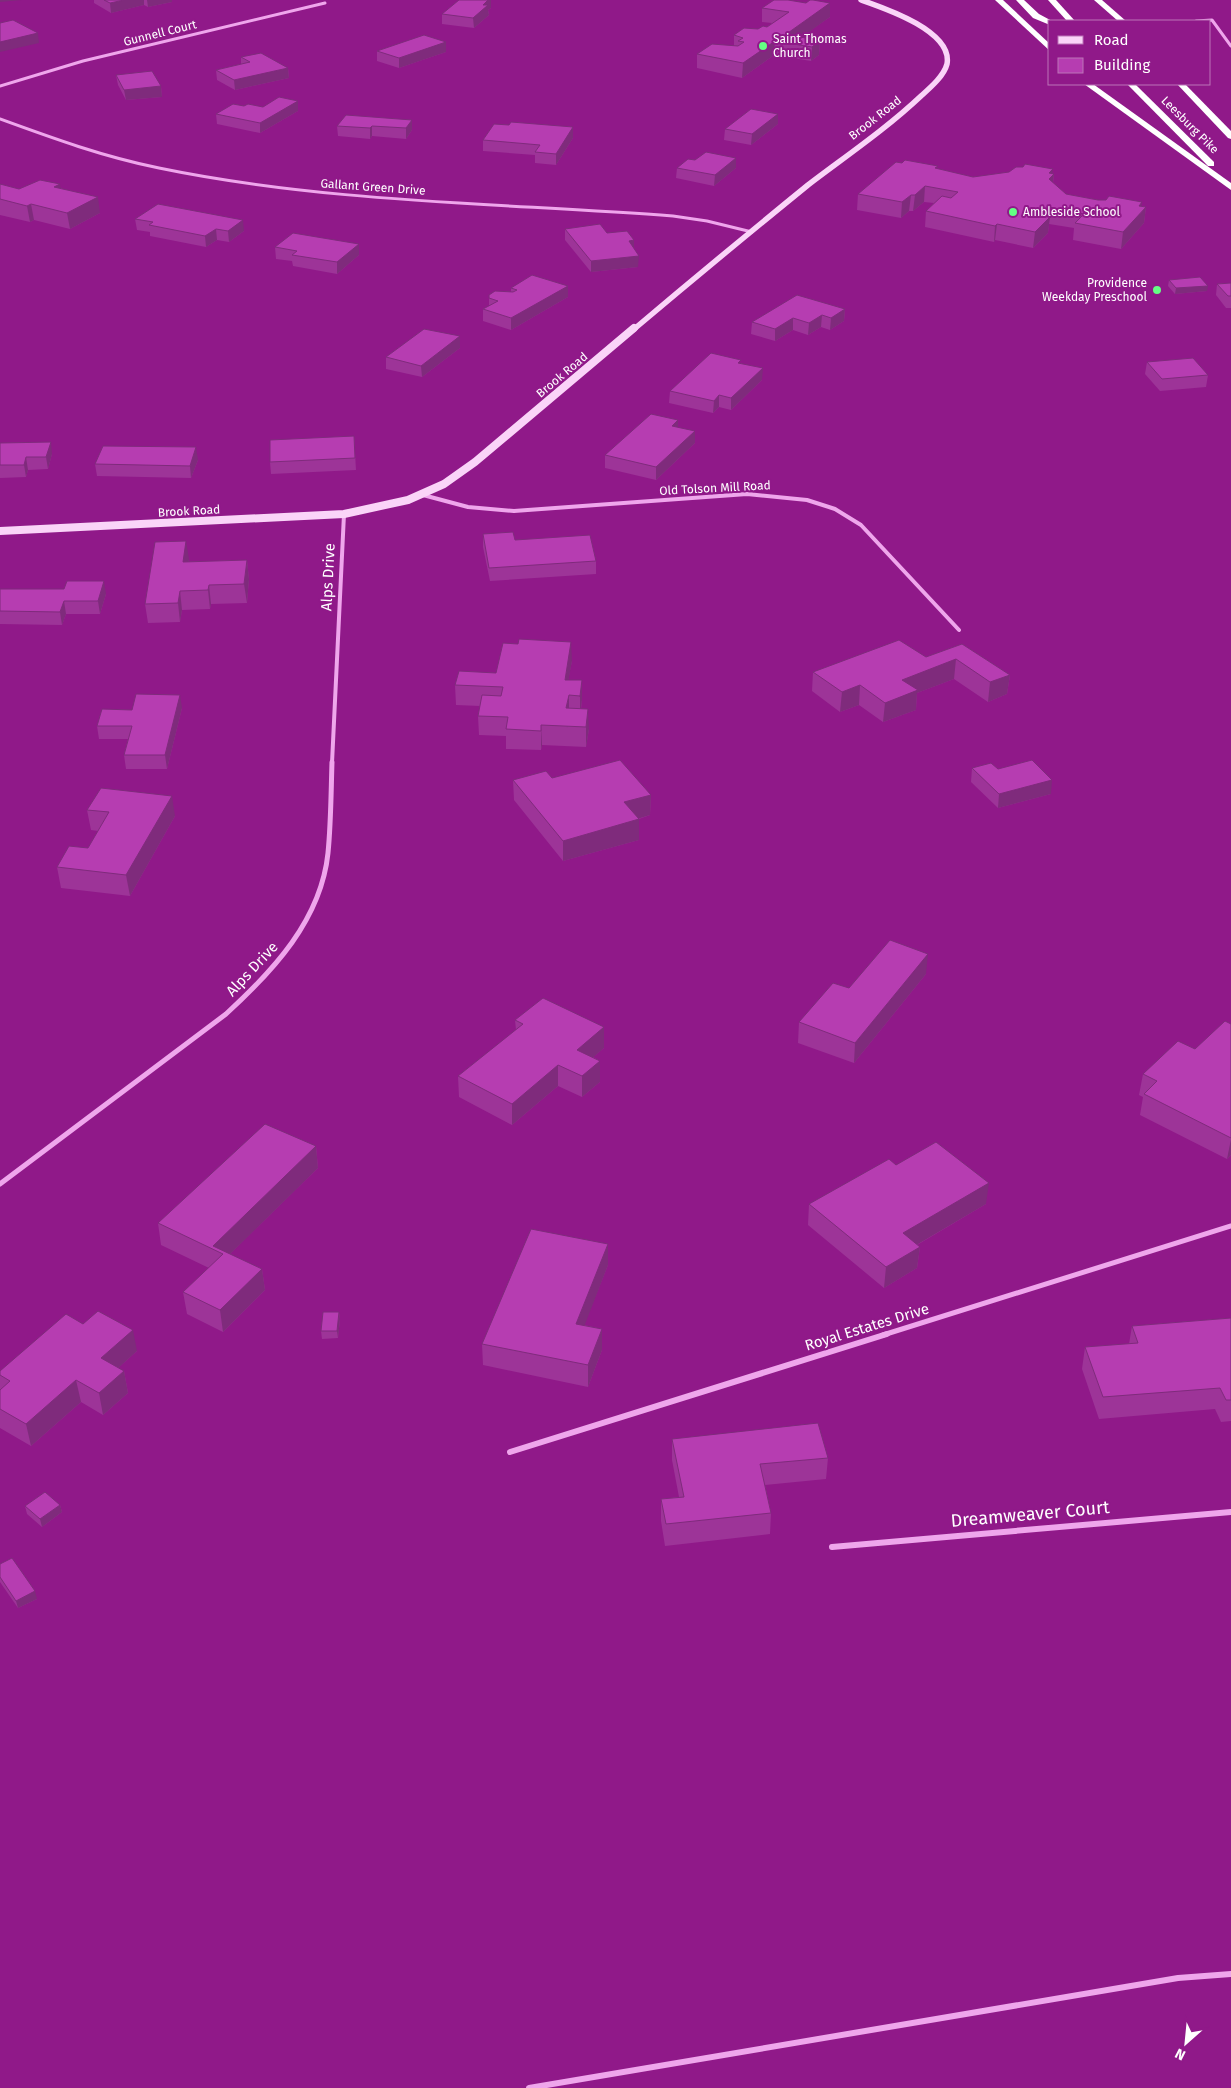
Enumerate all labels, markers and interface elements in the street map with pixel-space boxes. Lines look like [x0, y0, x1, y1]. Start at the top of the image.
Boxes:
street label: Gunnell Court [122, 17, 199, 49]
legend [1048, 20, 1211, 85]
text: Road [1094, 31, 1129, 49]
place label: Saint Thomas Church [773, 32, 847, 60]
marker: Saint Thomas Church [757, 40, 769, 52]
text: Building [1094, 56, 1150, 74]
street label: Brook Road [846, 93, 904, 143]
street label: Leesburg Pike [1158, 93, 1222, 157]
street label: Gallant Green Drive [320, 176, 426, 198]
place label: Ambleside School [1023, 205, 1120, 219]
marker: Ambleside School [1007, 206, 1019, 218]
place label: Providence Weekday Preschool [1042, 276, 1147, 304]
marker: Providence Weekday Preschool [1151, 284, 1163, 296]
street label: Brook Road [534, 350, 590, 400]
street label: Old Tolson Mill Road [659, 478, 771, 498]
street label: Brook Road [157, 502, 221, 520]
street label: Alps Drive [317, 543, 339, 611]
street label: Alps Drive [222, 938, 282, 1000]
street label: Royal Estates Drive [803, 1300, 931, 1354]
street label: Dreamweaver Court [950, 1496, 1111, 1532]
north arrow [1161, 2018, 1211, 2068]
text: N [1172, 2044, 1188, 2064]

